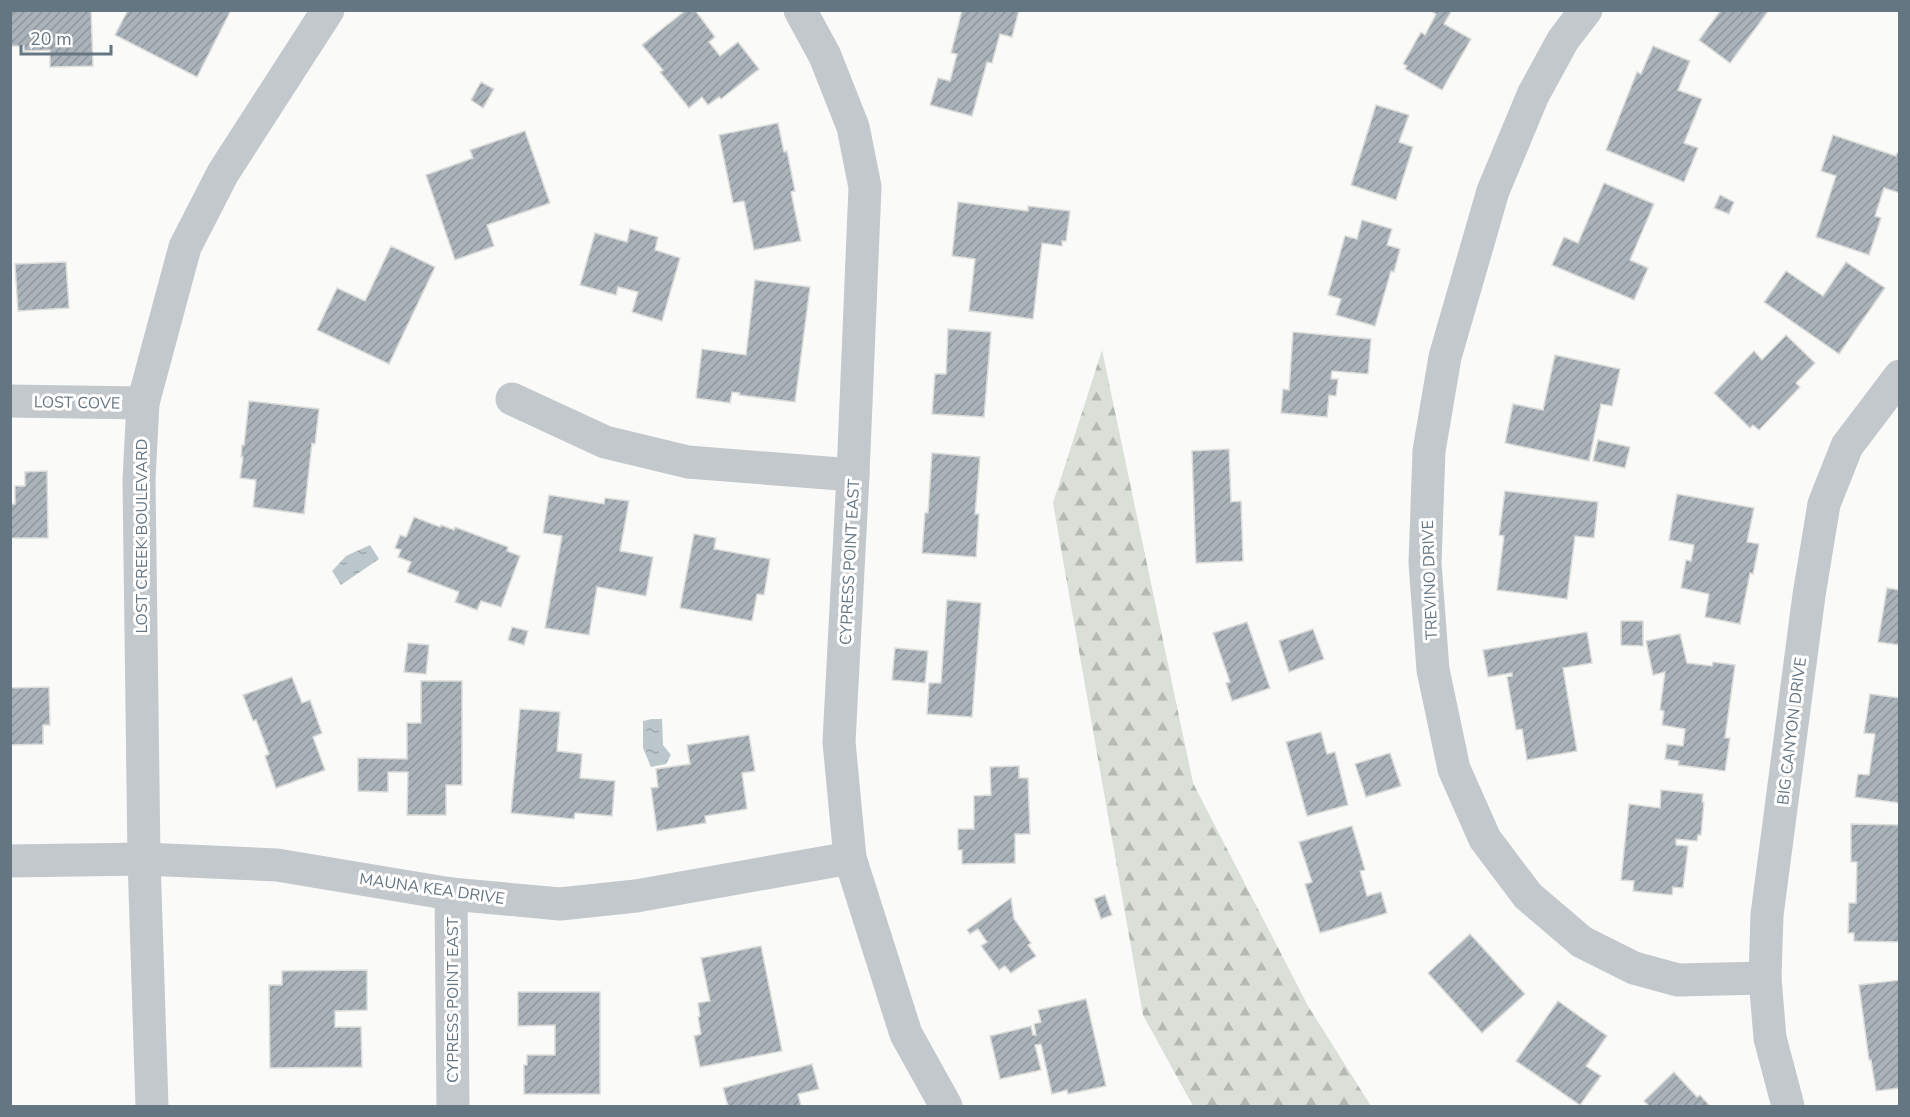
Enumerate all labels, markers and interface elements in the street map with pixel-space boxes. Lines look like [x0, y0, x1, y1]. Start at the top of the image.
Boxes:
scale bar [21, 18, 111, 56]
text: 20 m [30, 27, 72, 51]
street label: LOST COVE [34, 391, 120, 415]
street label: LOST CREEK BOULEVARD [131, 439, 153, 634]
street label: CYPRESS POINT EAST [835, 478, 865, 645]
street label: TREVINO DRIVE [1417, 520, 1443, 640]
street label: BIG CANYON DRIVE [1772, 656, 1812, 806]
street label: MAUNA KEA DRIVE [358, 868, 506, 910]
street label: CYPRESS POINT EAST [442, 917, 464, 1083]

